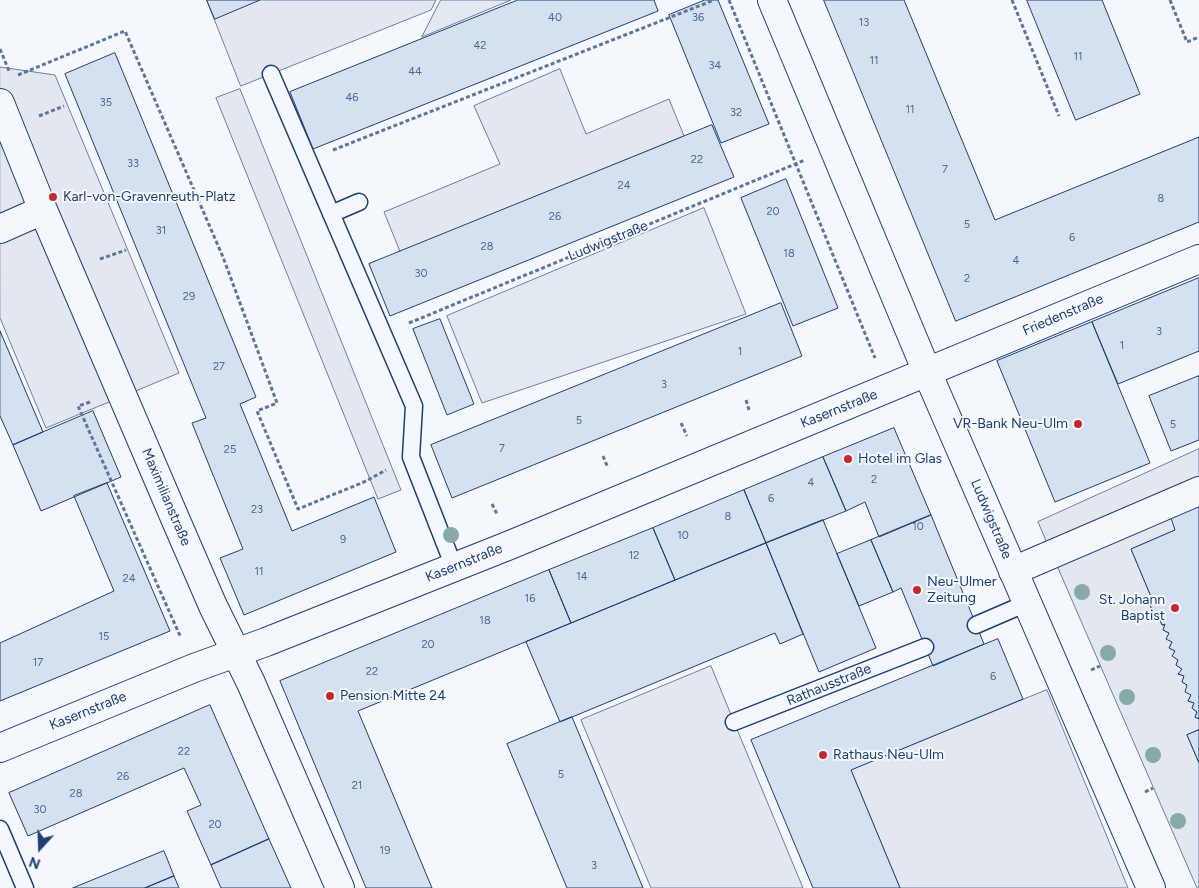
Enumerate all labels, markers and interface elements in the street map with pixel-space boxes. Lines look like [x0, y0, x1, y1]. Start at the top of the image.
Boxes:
house number: 40 [548, 11, 562, 25]
house number: 36 [692, 11, 704, 25]
house number: 13 [859, 16, 869, 30]
house number: 42 [474, 39, 486, 53]
house number: 11 [1073, 50, 1083, 64]
house number: 11 [869, 54, 879, 68]
house number: 34 [709, 59, 721, 73]
house number: 44 [408, 65, 422, 79]
house number: 46 [345, 91, 359, 105]
house number: 35 [100, 96, 112, 110]
house number: 11 [905, 103, 915, 117]
house number: 32 [730, 106, 742, 120]
house number: 22 [691, 153, 703, 167]
house number: 33 [127, 157, 139, 171]
house number: 7 [942, 163, 948, 177]
house number: 24 [618, 179, 630, 193]
place label: Karl-von-Gravenreuth-Platz [63, 189, 236, 205]
marker: Karl-von-Gravenreuth-Platz [47, 191, 59, 203]
house number: 8 [1158, 192, 1164, 206]
house number: 20 [766, 205, 780, 219]
house number: 26 [549, 210, 561, 224]
street label: Ludwigstraße [565, 217, 651, 265]
house number: 5 [964, 218, 970, 232]
house number: 31 [156, 224, 166, 238]
house number: 6 [1069, 231, 1075, 245]
house number: 28 [481, 240, 493, 254]
house number: 18 [783, 247, 795, 261]
house number: 4 [1013, 254, 1019, 268]
house number: 30 [414, 267, 428, 281]
house number: 2 [964, 272, 970, 286]
house number: 29 [183, 290, 195, 304]
street label: Friedenstraße [1020, 290, 1106, 340]
house number: 3 [1156, 325, 1162, 339]
house number: 1 [1120, 339, 1124, 353]
house number: 1 [738, 345, 742, 359]
house number: 27 [213, 360, 225, 374]
house number: 3 [661, 378, 667, 392]
street label: Kasernstraße [798, 386, 880, 432]
house number: 5 [576, 414, 582, 428]
place label: VR-Bank Neu-Ulm [953, 416, 1068, 432]
marker: VR-Bank Neu-Ulm [1072, 418, 1084, 430]
house number: 5 [1170, 418, 1176, 432]
house number: 7 [499, 442, 505, 456]
house number: 25 [224, 443, 236, 457]
street label: Maximilianstraße [138, 446, 194, 548]
place label: Hotel im Glas [858, 451, 942, 467]
marker: Hotel im Glas [842, 453, 854, 465]
house number: 2 [871, 473, 877, 487]
house number: 4 [808, 476, 814, 490]
street label: Ludwigstraße [967, 477, 1015, 561]
house number: 6 [768, 492, 774, 506]
house number: 23 [251, 503, 263, 517]
house number: 8 [725, 510, 731, 524]
house number: 10 [912, 520, 924, 534]
house number: 10 [677, 529, 689, 543]
house number: 9 [340, 533, 346, 547]
street label: Kasernstraße [423, 540, 505, 586]
house number: 12 [629, 549, 639, 563]
house number: 11 [254, 565, 264, 579]
house number: 14 [576, 570, 588, 584]
house number: 24 [123, 572, 135, 586]
place label: Neu-Ulmer Zeitung [927, 574, 996, 606]
marker: Neu-Ulmer Zeitung [911, 584, 923, 596]
house number: 16 [525, 592, 535, 606]
place label: St. Johann Baptist [1099, 592, 1165, 624]
marker: St. Johann Baptist [1169, 602, 1181, 614]
house number: 18 [479, 614, 491, 628]
house number: 15 [99, 630, 109, 644]
house number: 20 [421, 638, 435, 652]
house number: 17 [33, 656, 43, 670]
street label: Rathausstraße [784, 660, 874, 710]
house number: 22 [366, 665, 378, 679]
house number: 6 [990, 670, 996, 684]
street label: Kasernstraße [47, 688, 129, 734]
place label: Pension Mitte 24 [340, 688, 446, 704]
marker: Pension Mitte 24 [324, 690, 336, 702]
house number: 22 [178, 745, 190, 759]
place label: Rathaus Neu-Ulm [833, 747, 944, 763]
marker: Rathaus Neu-Ulm [817, 749, 829, 761]
house number: 5 [558, 768, 564, 782]
house number: 26 [117, 770, 129, 784]
house number: 21 [352, 779, 362, 793]
house number: 28 [70, 787, 82, 801]
house number: 30 [33, 803, 47, 817]
house number: 20 [208, 818, 222, 832]
north arrow [15, 823, 65, 873]
house number: 19 [380, 844, 390, 858]
text: N [27, 853, 43, 872]
house number: 3 [591, 859, 597, 873]

